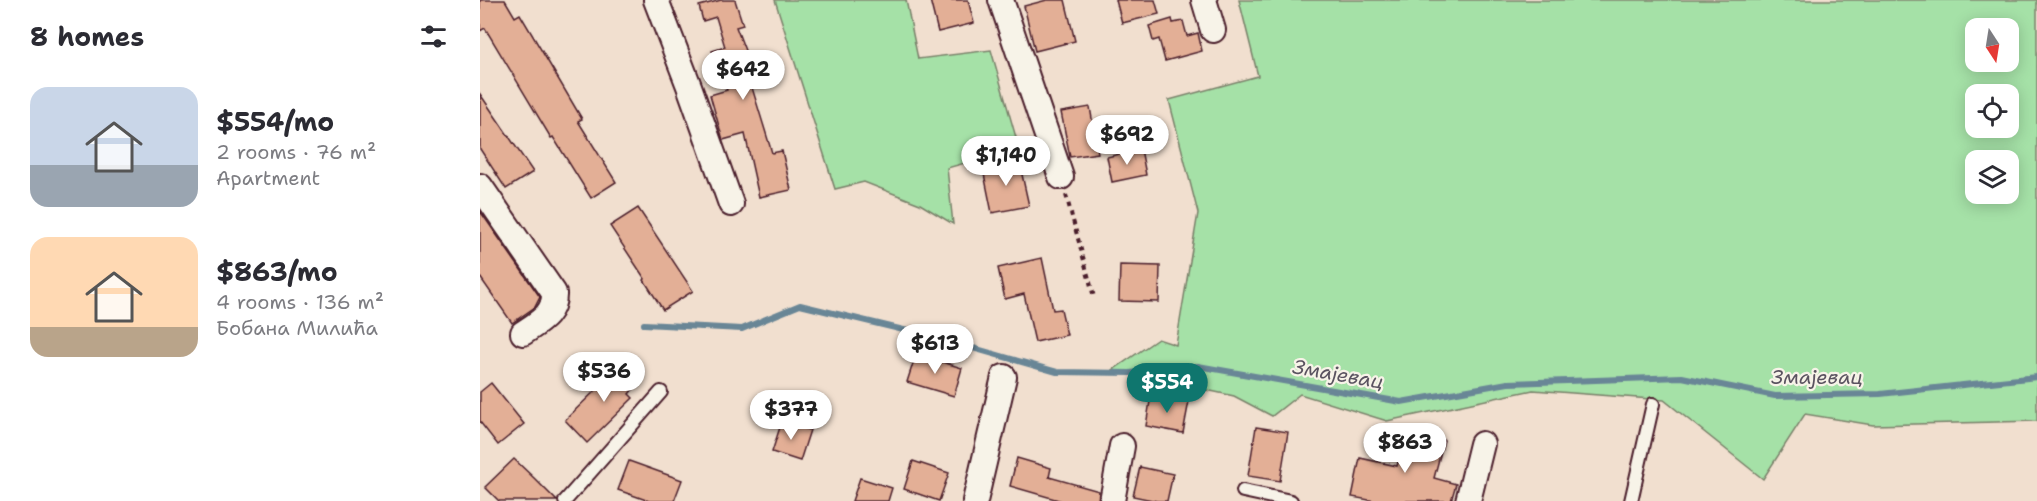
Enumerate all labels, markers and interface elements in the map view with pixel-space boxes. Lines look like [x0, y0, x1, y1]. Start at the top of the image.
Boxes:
north arrow [1965, 18, 2019, 72]
map controls [1965, 18, 2019, 204]
text: 8 homes [30, 19, 144, 54]
icon: filters [417, 20, 450, 53]
pin: $642 [707, 50, 779, 101]
text: $642 [716, 56, 770, 82]
button: locate [1965, 84, 2019, 138]
text: $554/mo [216, 104, 334, 139]
icon: home [78, 111, 150, 183]
pin: $692 [1091, 115, 1163, 166]
text: $692 [1100, 121, 1154, 147]
pin: $1,140 [957, 136, 1055, 187]
text: 2 rooms · 76 m² [216, 139, 376, 165]
text: $1,140 [975, 142, 1037, 168]
button: layers [1965, 150, 2019, 204]
text: Apartment [216, 165, 320, 191]
text: $863/mo [216, 254, 338, 289]
icon: home [78, 261, 150, 333]
text: 4 rooms · 136 m² [216, 289, 384, 315]
text: Бобана Милића [216, 315, 378, 341]
pin: $613 [899, 324, 971, 375]
text: $613 [911, 330, 959, 356]
pin: $536 [568, 352, 640, 403]
water label: Змајевац [1291, 353, 1385, 395]
text: $536 [577, 358, 631, 384]
pin: $554 [1131, 363, 1203, 414]
water label: Змајевац [1771, 364, 1863, 390]
text: $554 [1141, 369, 1193, 395]
pin: $377 [755, 390, 827, 441]
text: $377 [764, 396, 818, 422]
pin: $863 [1369, 423, 1441, 474]
text: $863 [1377, 429, 1433, 455]

